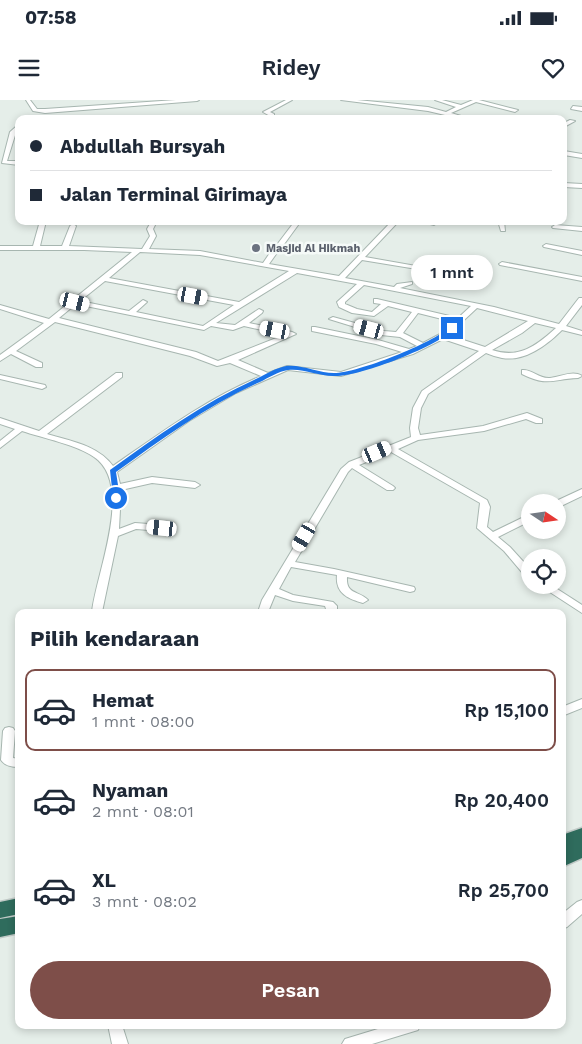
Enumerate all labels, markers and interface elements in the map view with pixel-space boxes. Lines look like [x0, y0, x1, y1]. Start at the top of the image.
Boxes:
text: 07:58 [25, 6, 77, 29]
icon: menu [15, 54, 43, 82]
icon: heart [539, 54, 567, 82]
text: Ridey [261, 55, 321, 80]
text: Abdullah Bursyah [60, 135, 225, 158]
text: Jalan Terminal Girimaya [60, 183, 287, 206]
marker: Masjid Al Hikmah [250, 242, 262, 254]
place label: Masjid Al Hikmah [266, 242, 360, 255]
callout: 1 mnt [411, 256, 493, 290]
text: 1 mnt [430, 263, 474, 282]
car [176, 286, 209, 306]
car [58, 291, 91, 313]
route end [441, 317, 463, 339]
car [352, 318, 385, 340]
car [258, 320, 291, 340]
car [360, 439, 393, 465]
route start [105, 487, 127, 509]
north arrow [521, 494, 566, 539]
map controls [521, 494, 566, 594]
car [146, 519, 177, 537]
car [290, 520, 317, 554]
button: locate [521, 549, 566, 594]
text: Pilih kendaraan [30, 626, 199, 651]
icon: car [32, 688, 77, 733]
text: Hemat [92, 689, 154, 712]
text: Rp 15,100 [464, 699, 549, 722]
text: 1 mnt · 08:00 [92, 712, 194, 731]
icon: car [32, 778, 77, 823]
text: Nyaman [92, 779, 168, 802]
text: Rp 20,400 [454, 789, 549, 812]
text: 2 mnt · 08:01 [92, 802, 194, 821]
icon: car [32, 868, 77, 913]
text: XL [92, 869, 116, 892]
text: Rp 25,700 [458, 879, 549, 902]
text: 3 mnt · 08:02 [92, 892, 197, 911]
button: Pesan [30, 961, 551, 1019]

